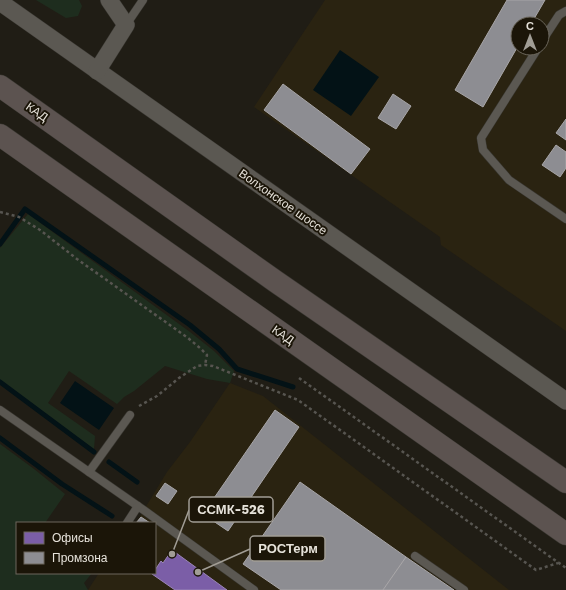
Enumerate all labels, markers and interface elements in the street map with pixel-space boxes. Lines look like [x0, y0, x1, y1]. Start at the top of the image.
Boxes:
north arrow [510, 16, 550, 56]
text: С [526, 20, 534, 33]
street label: КАД [23, 100, 51, 124]
street label: Волхонское шоссе [236, 166, 330, 238]
street label: КАД [269, 323, 297, 347]
callout: ССМК-526 [189, 497, 273, 522]
text: ССМК-526 [197, 502, 265, 517]
legend [16, 522, 156, 574]
text: Офисы [52, 531, 93, 545]
callout: РОСТерм [250, 536, 325, 561]
text: РОСТерм [258, 541, 318, 556]
text: Промзона [52, 551, 108, 565]

